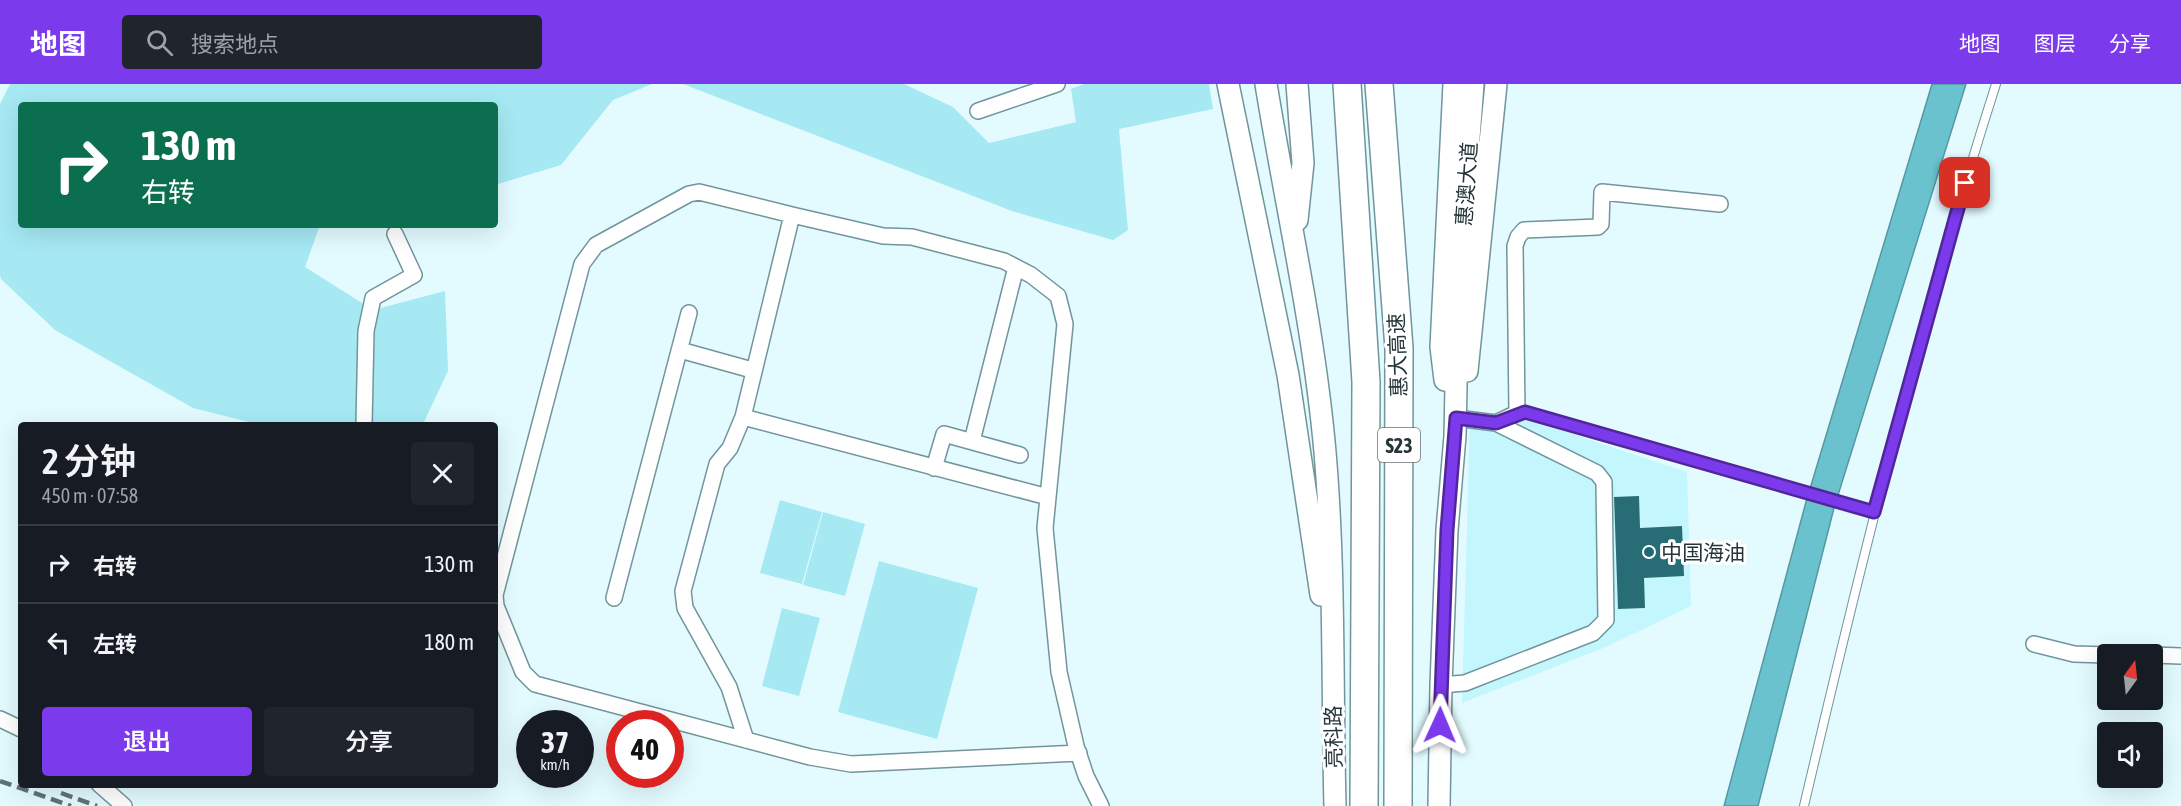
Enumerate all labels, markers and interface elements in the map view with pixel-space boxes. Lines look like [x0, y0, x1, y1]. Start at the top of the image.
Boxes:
search box [122, 15, 542, 69]
icon: search [143, 26, 176, 59]
text: 地图 [30, 28, 86, 60]
text: 搜索地点 [191, 31, 279, 57]
text: 地图 [1959, 31, 2001, 55]
text: 图层 [2034, 31, 2076, 55]
text: 分享 [2109, 31, 2151, 55]
text: 130 m [141, 121, 236, 169]
icon: right [42, 126, 120, 204]
street label: 惠澳大道 [1451, 141, 1481, 227]
pin [1939, 157, 1990, 208]
icon: arrive [1948, 166, 1981, 199]
text: 右转 [141, 177, 195, 208]
street label: 惠大高速 [1384, 313, 1410, 397]
road number: S23 [1378, 428, 1420, 462]
text: 2 分钟 [42, 440, 136, 482]
button: close [411, 442, 474, 505]
text: 450 m · 07:58 [42, 484, 138, 507]
place label: 中国海油 [1661, 540, 1745, 564]
marker: 中国海油 [1642, 545, 1656, 559]
icon: right [42, 548, 75, 581]
text: 130 m [424, 551, 474, 577]
text: 右转 [93, 553, 137, 579]
icon: left [42, 626, 75, 659]
text: 180 m [424, 629, 474, 655]
text: 左转 [93, 631, 137, 657]
north arrow [2097, 644, 2163, 710]
map controls [2097, 644, 2163, 788]
position arrow [1408, 693, 1472, 757]
street label: 亮科路 [1320, 705, 1346, 769]
button: 退出 [42, 707, 252, 776]
button: 分享 [264, 707, 474, 776]
speed limit sign: 40 [606, 710, 684, 788]
button: sound [2097, 722, 2163, 788]
text: 37 [541, 725, 569, 759]
text: km/h [540, 756, 570, 773]

